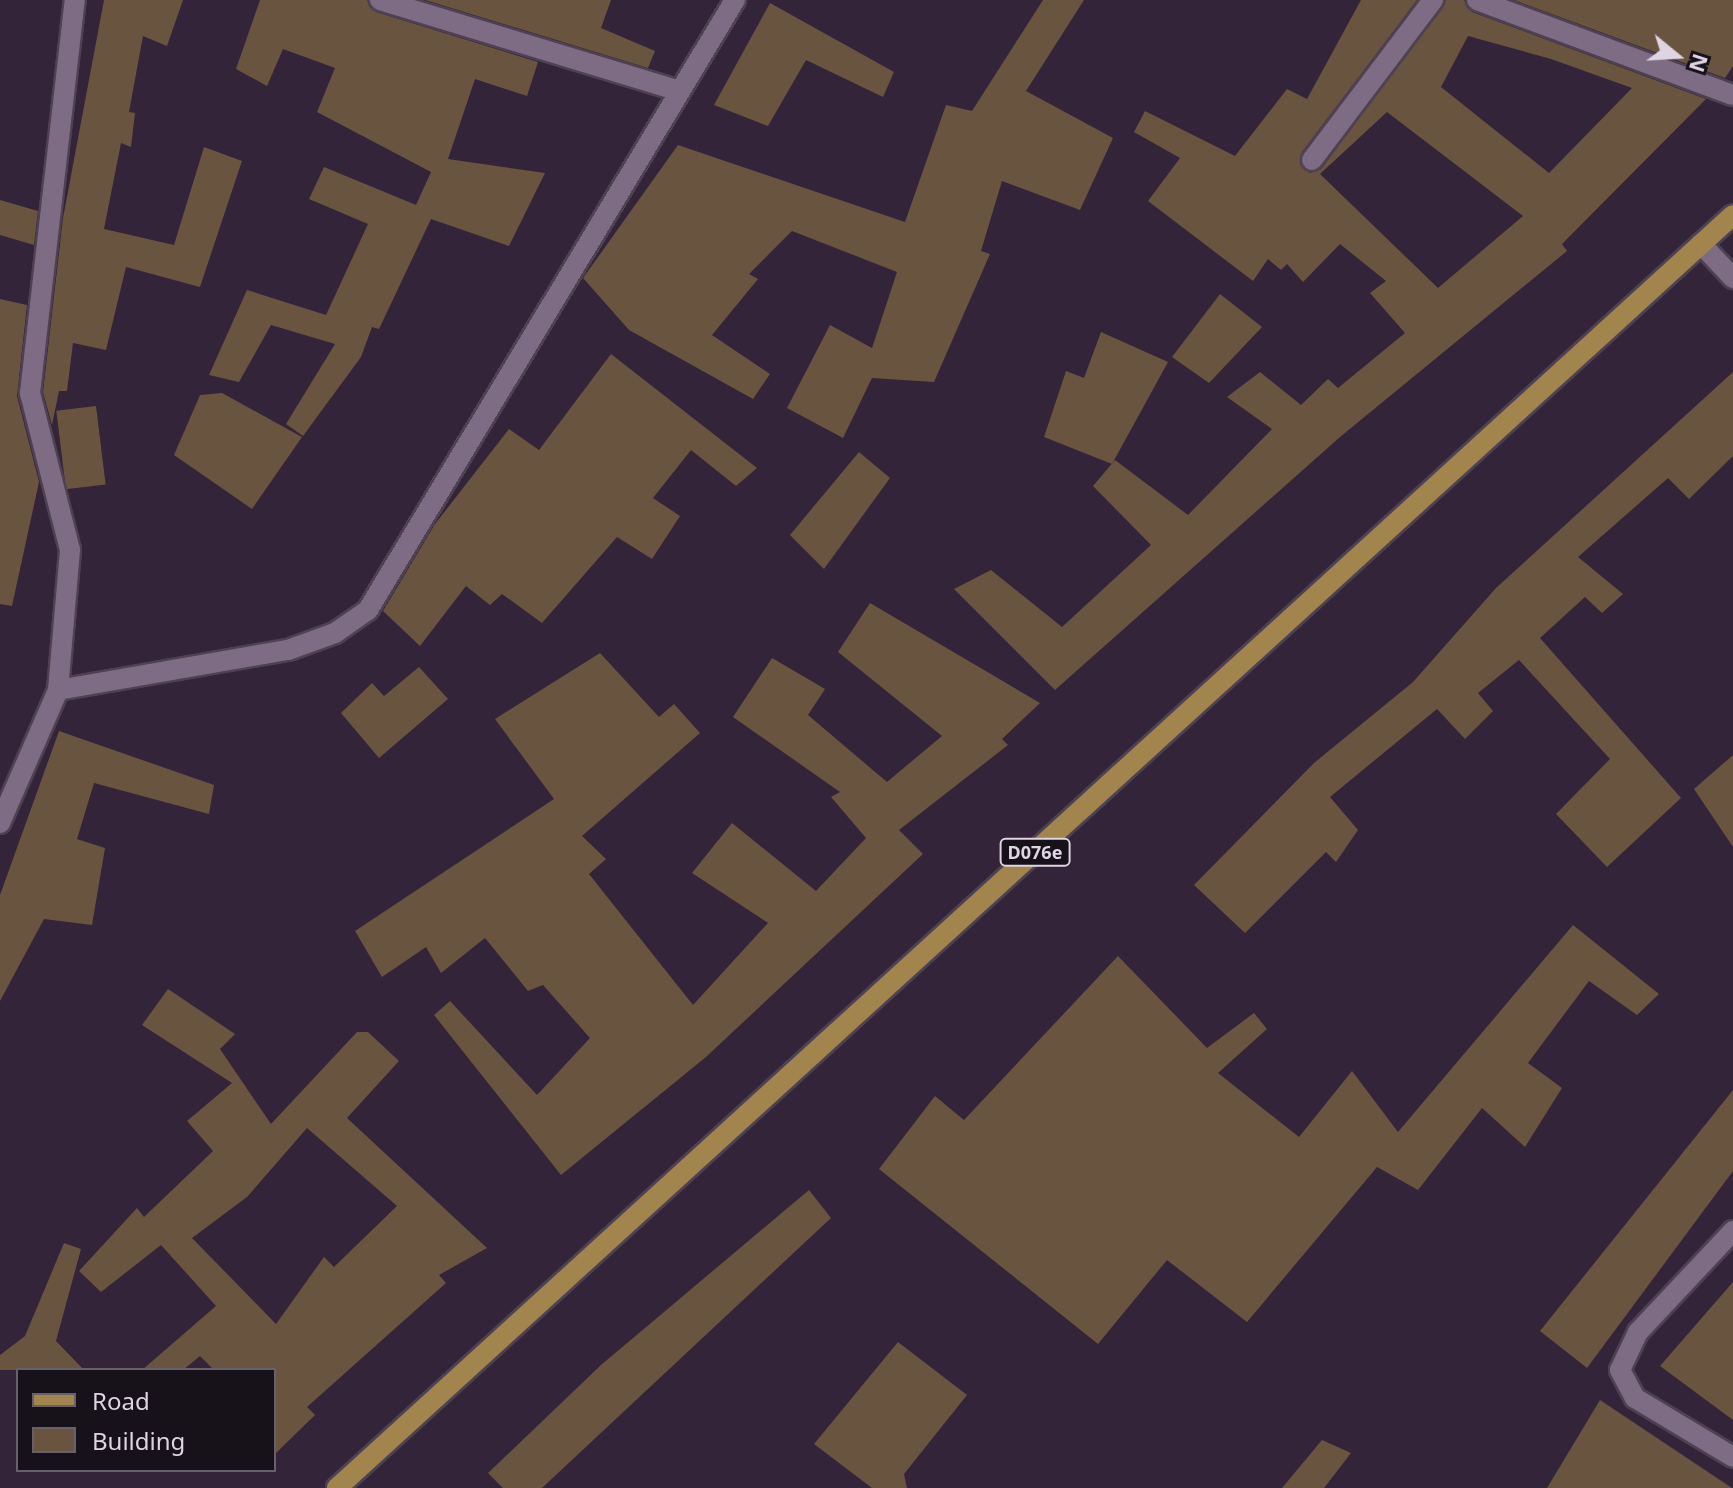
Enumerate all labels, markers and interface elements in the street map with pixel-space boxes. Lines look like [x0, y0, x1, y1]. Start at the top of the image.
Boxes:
north arrow [1637, 16, 1717, 96]
text: N [1683, 50, 1717, 77]
road number: D076e [999, 838, 1071, 866]
legend [16, 1368, 276, 1472]
text: Road [92, 1384, 150, 1417]
text: Building [92, 1424, 185, 1457]

